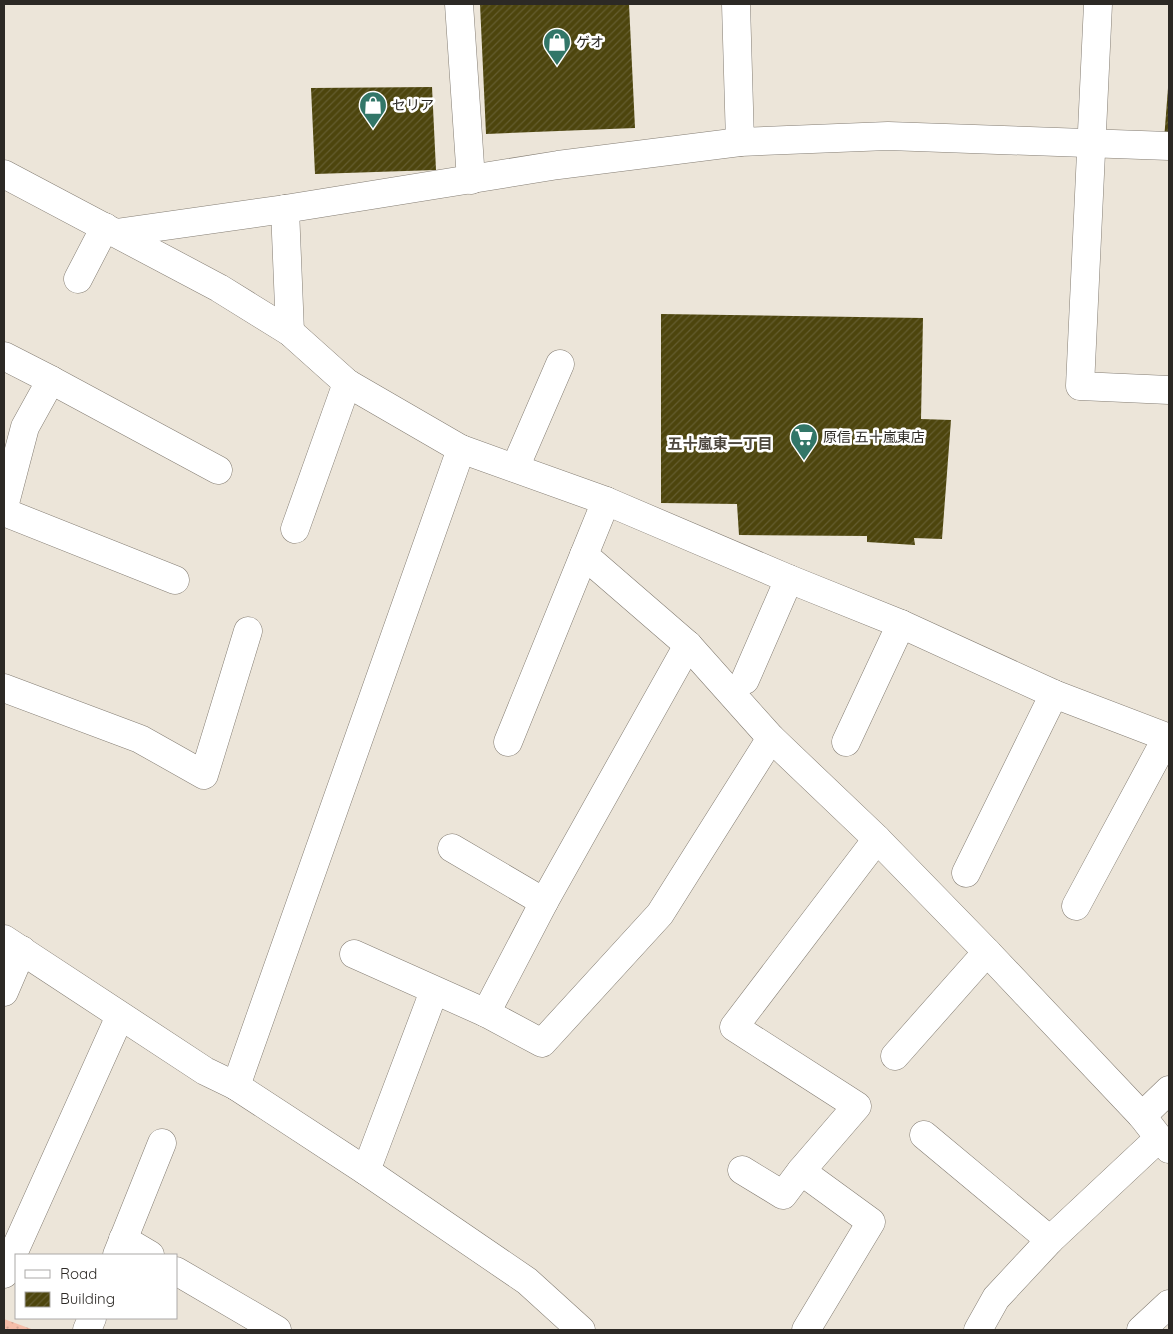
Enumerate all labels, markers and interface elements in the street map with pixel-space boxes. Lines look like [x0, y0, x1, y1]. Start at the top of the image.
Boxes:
shop icon: ゲオ [542, 27, 572, 66]
place label: ゲオ [576, 33, 604, 51]
shop icon: セリア [358, 90, 388, 129]
place label: セリア [392, 96, 434, 114]
supermarket icon: 原信 五十嵐東店 [789, 422, 819, 461]
place label: 原信 五十嵐東店 [823, 428, 925, 446]
district label: 五十嵐東一丁目 [667, 434, 773, 453]
legend [15, 1254, 178, 1319]
text: Road [60, 1264, 97, 1283]
text: Building [60, 1289, 115, 1308]

